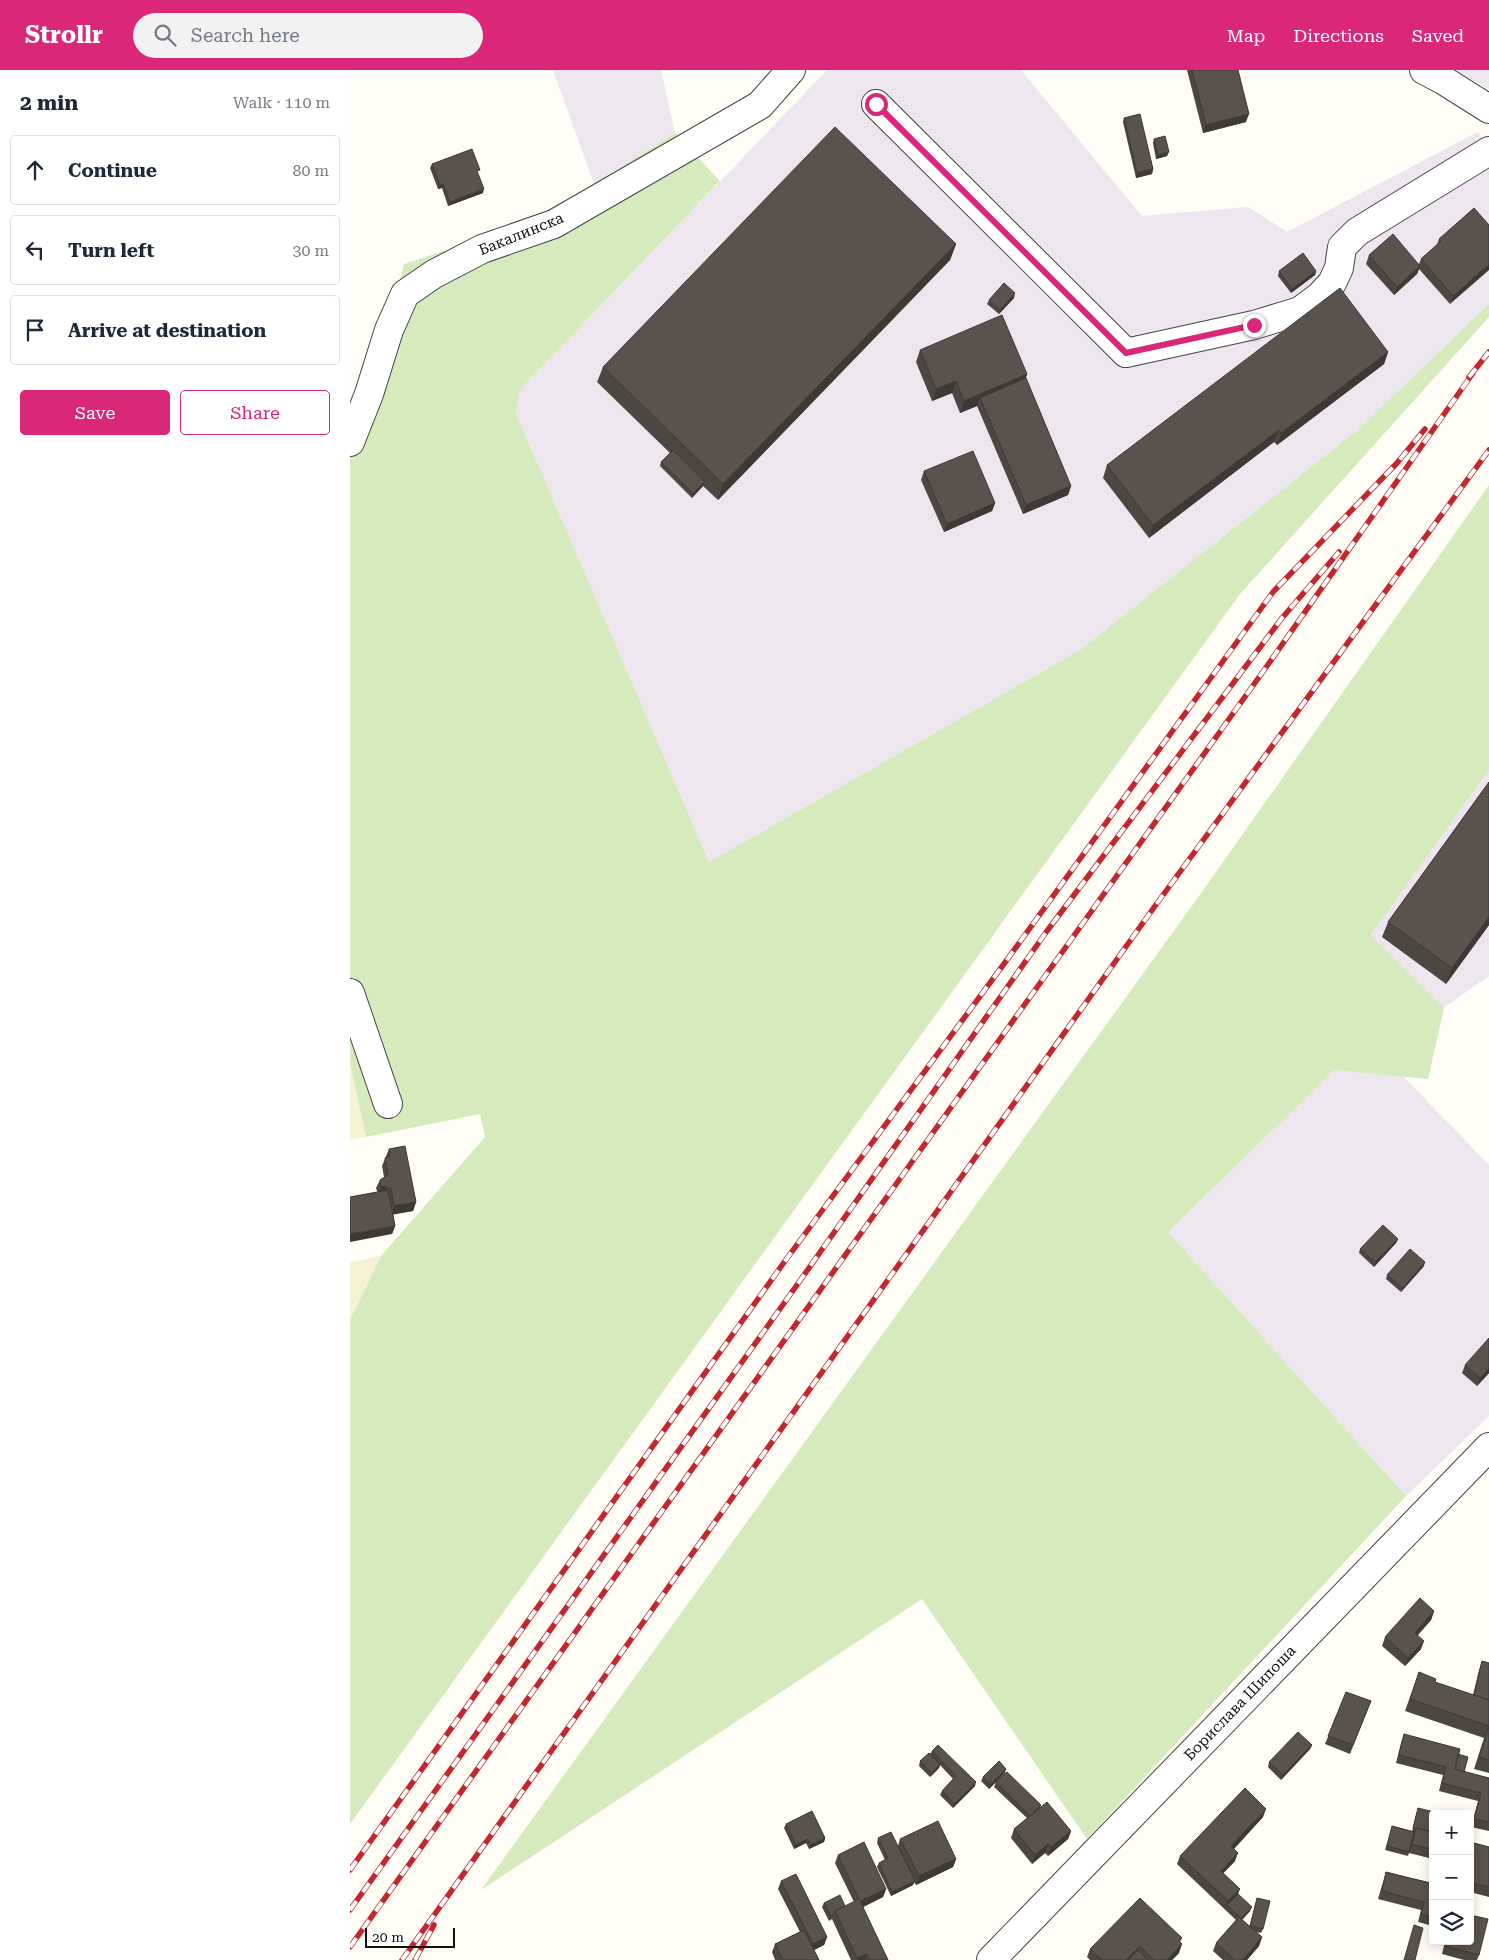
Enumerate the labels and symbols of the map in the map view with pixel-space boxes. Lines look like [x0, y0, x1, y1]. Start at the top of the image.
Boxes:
route start [865, 93, 888, 116]
street label: Бакалинска [476, 209, 566, 259]
route end [1243, 314, 1266, 337]
street label: Борислава Шипоша [1180, 1642, 1300, 1764]
scale bar [365, 1925, 455, 1948]

